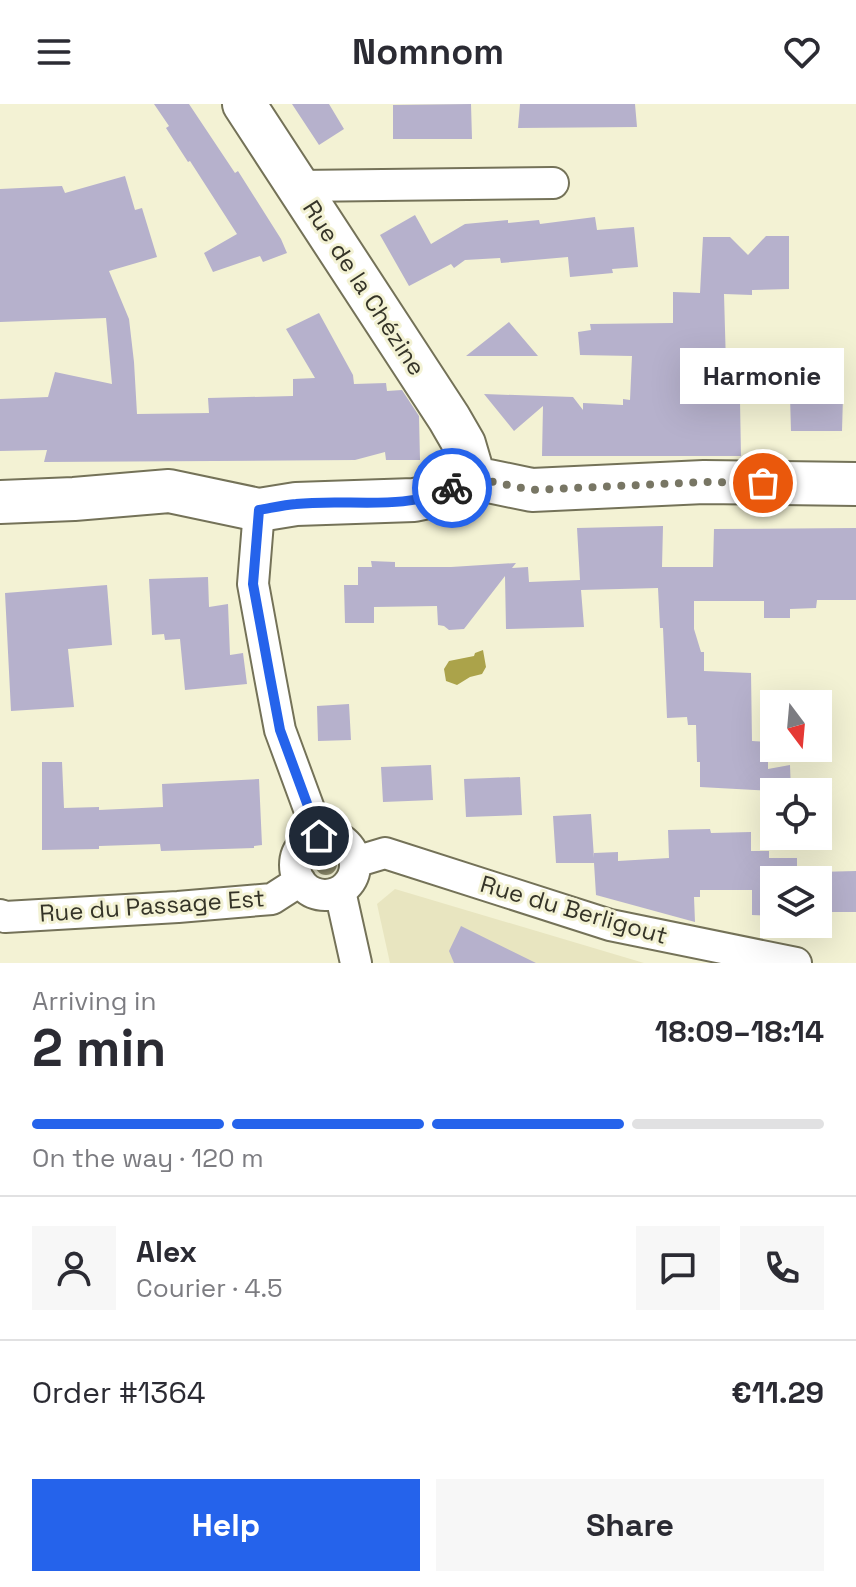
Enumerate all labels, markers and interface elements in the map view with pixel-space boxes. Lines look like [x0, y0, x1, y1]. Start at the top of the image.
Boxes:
text: Nomnom [352, 29, 504, 75]
icon: menu [32, 30, 76, 74]
icon: heart [780, 30, 824, 74]
street label: Rue de la Chézine [296, 194, 433, 381]
callout: Harmonie [681, 347, 845, 403]
text: Harmonie [703, 359, 821, 393]
courier [412, 448, 492, 528]
pin [729, 449, 797, 517]
icon: bag [741, 461, 785, 505]
icon: bike [430, 466, 474, 510]
north arrow [760, 690, 832, 762]
map controls [760, 690, 832, 938]
button: locate [760, 778, 832, 850]
pin [285, 802, 353, 870]
icon: home [297, 814, 341, 858]
button: layers [760, 866, 832, 938]
street label: Rue du Berligout [477, 868, 671, 951]
street label: Rue du Passage Est [38, 882, 266, 929]
text: Arriving in [32, 984, 156, 1018]
text: 18:09–18:14 [655, 1012, 824, 1051]
text: 2 min [32, 1015, 166, 1081]
text: On the way · 120 m [32, 1141, 264, 1175]
button: person [32, 1226, 116, 1310]
button: chat [636, 1226, 720, 1310]
button: phone [740, 1226, 824, 1310]
text: Alex [136, 1232, 197, 1271]
text: Courier · 4.5 [136, 1271, 283, 1305]
text: Order #1364 [32, 1373, 206, 1412]
text: €11.29 [731, 1373, 824, 1412]
button: Help [32, 1479, 420, 1571]
button: Share [436, 1479, 824, 1571]

